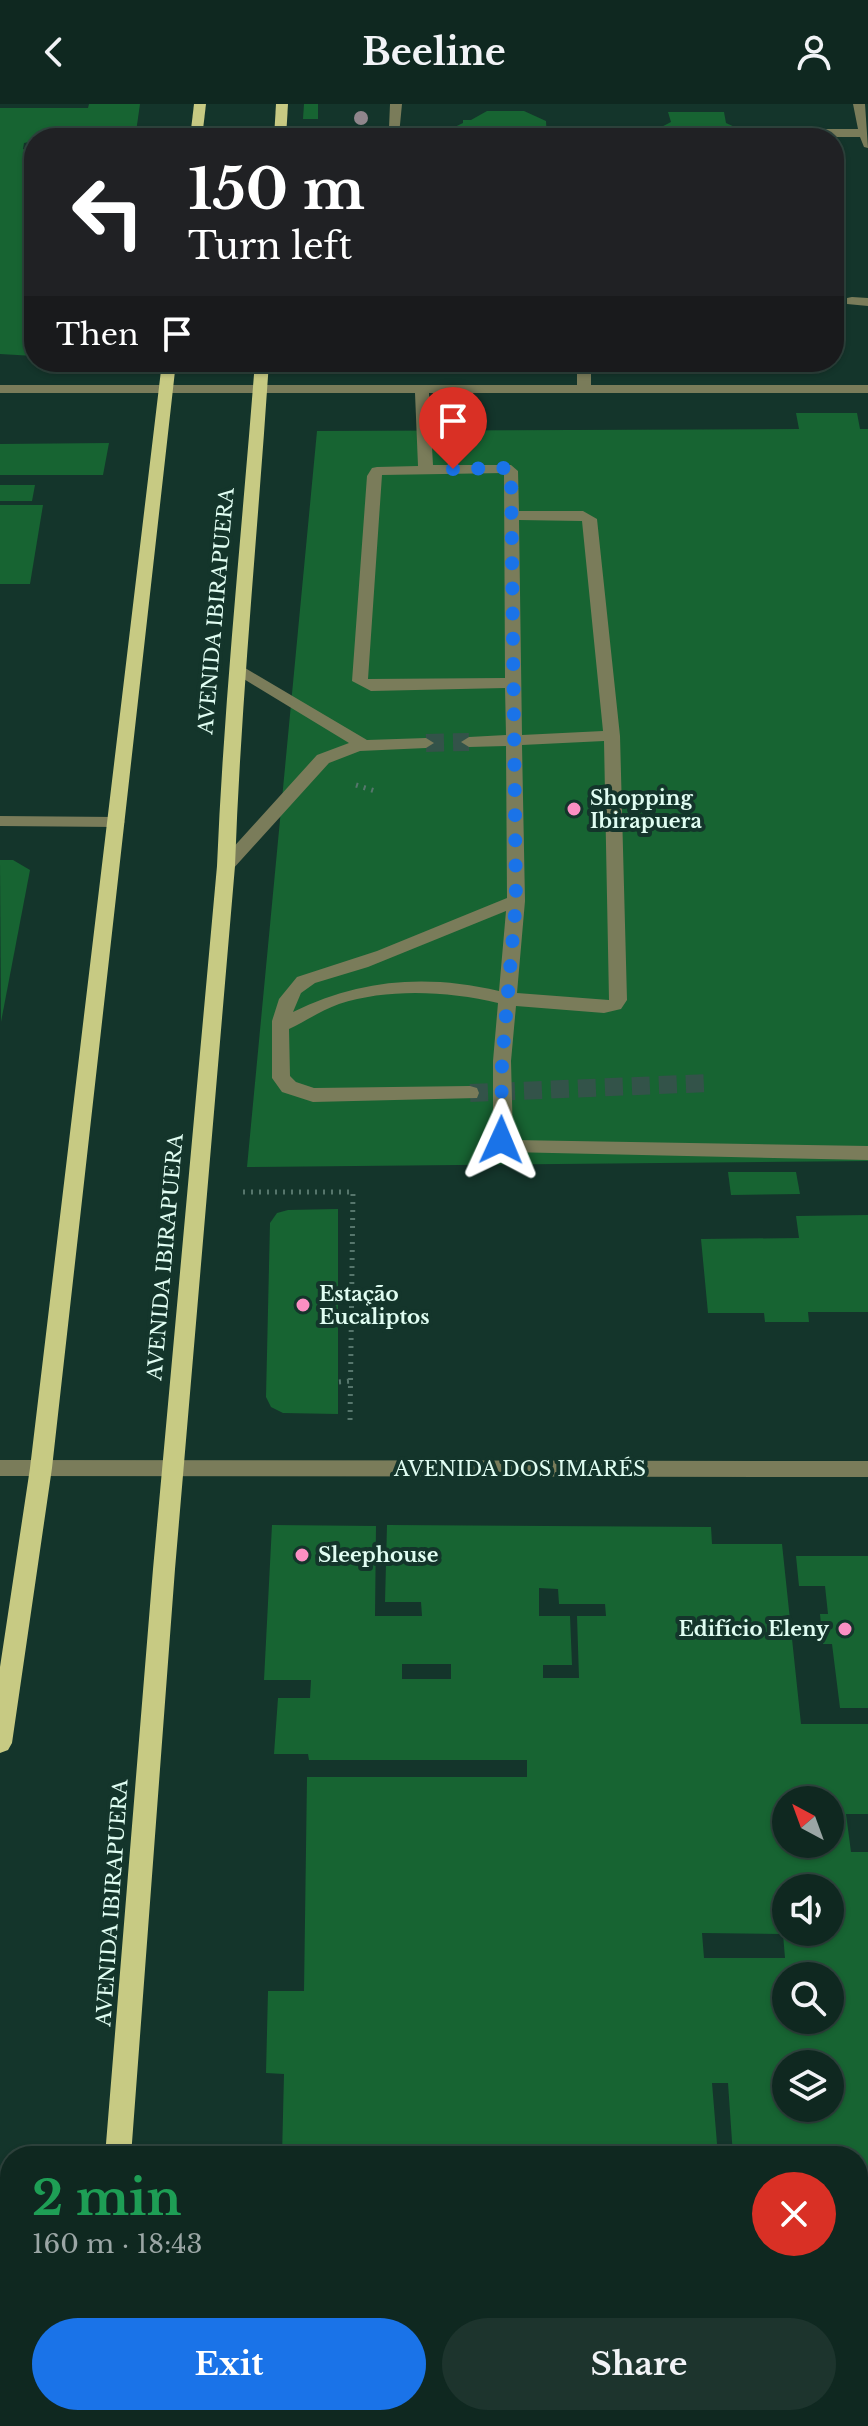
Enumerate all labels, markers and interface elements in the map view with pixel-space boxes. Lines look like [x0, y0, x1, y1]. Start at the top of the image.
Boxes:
icon: back [32, 30, 76, 74]
text: Beeline [362, 30, 506, 75]
icon: person [792, 30, 836, 74]
text: 150 m [188, 155, 365, 224]
icon: left [56, 160, 160, 264]
text: Turn left [188, 224, 352, 269]
icon: arrive [155, 312, 199, 356]
text: Then [56, 316, 139, 353]
pin [419, 387, 487, 469]
icon: arrive [431, 399, 475, 443]
street label: AVENIDA IBIRAPUERA [193, 486, 239, 736]
place label: Shopping Ibirapuera [590, 786, 702, 833]
marker: Shopping Ibirapuera [565, 800, 583, 818]
position arrow [459, 1098, 543, 1182]
street label: AVENIDA IBIRAPUERA [142, 1132, 188, 1382]
place label: Estação Eucaliptos [319, 1282, 430, 1329]
marker: Estação Eucaliptos [294, 1296, 312, 1314]
street label: AVENIDA DOS IMARÉS [393, 1456, 646, 1481]
place label: Sleephouse [318, 1543, 438, 1567]
marker: Sleephouse [293, 1546, 311, 1564]
place label: Edifício Eleny [678, 1617, 830, 1641]
marker: Edifício Eleny [836, 1620, 854, 1638]
street label: AVENIDA IBIRAPUERA [91, 1778, 133, 2028]
north arrow [772, 1786, 844, 1858]
map controls [772, 1786, 844, 2122]
button: sound [772, 1874, 844, 1946]
button: search [772, 1962, 844, 2034]
button: layers [772, 2050, 844, 2122]
text: 2 min [32, 2168, 181, 2228]
button: close [752, 2172, 836, 2256]
text: 160 m · 18:43 [32, 2228, 203, 2260]
button: Exit [32, 2318, 426, 2410]
button: Share [442, 2318, 836, 2410]

